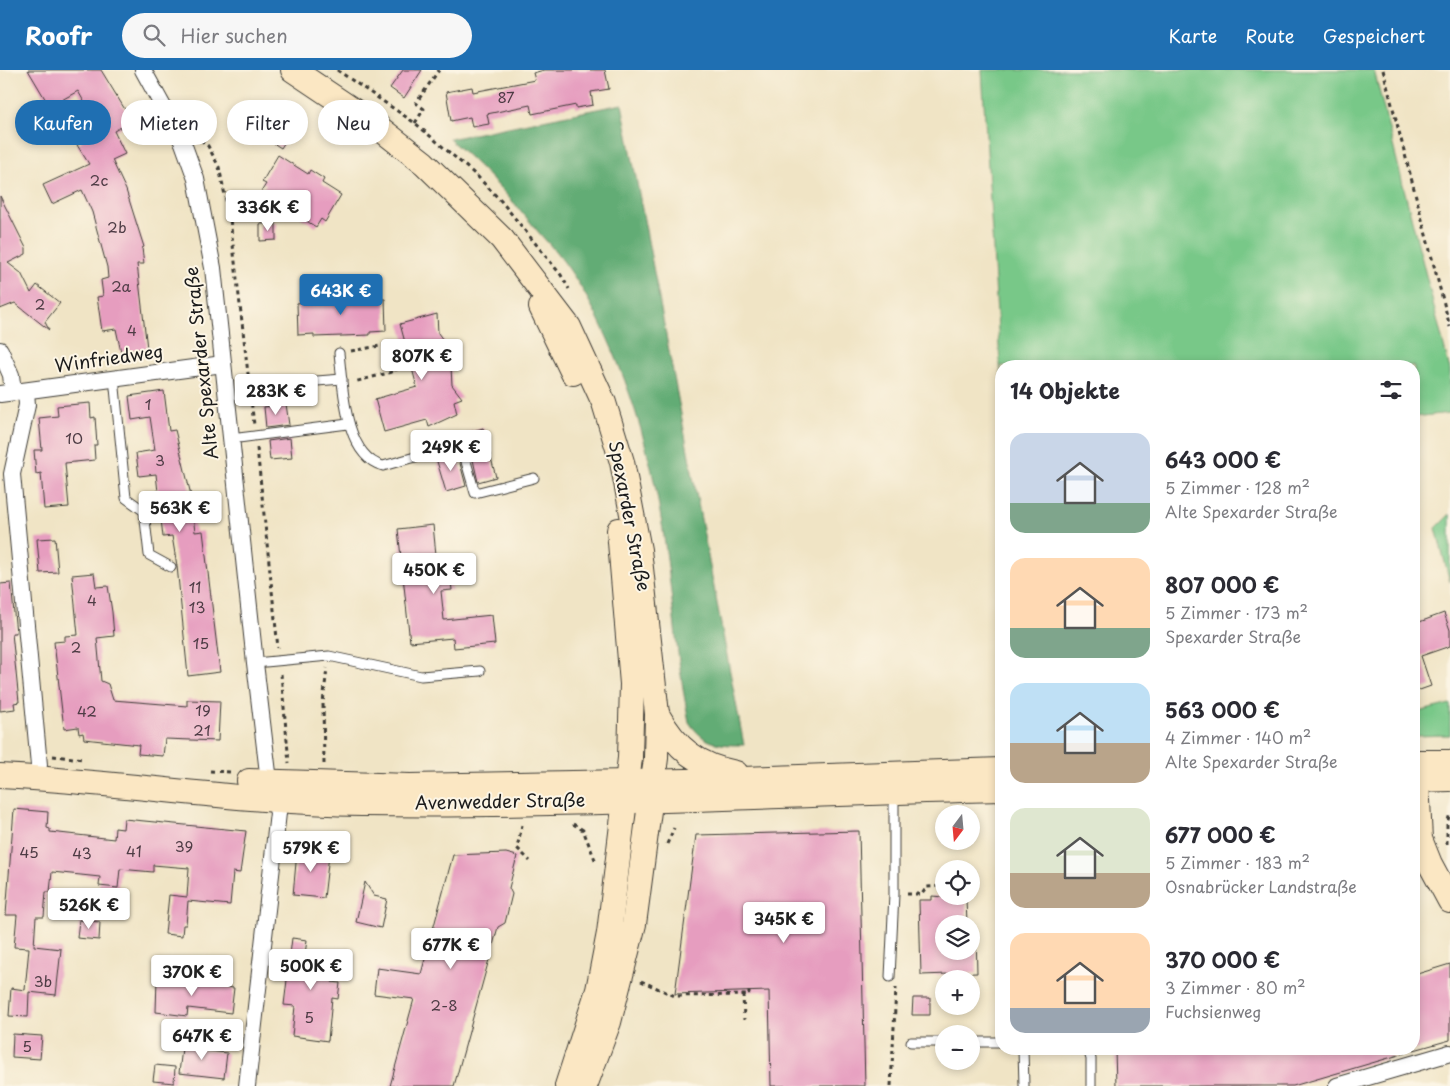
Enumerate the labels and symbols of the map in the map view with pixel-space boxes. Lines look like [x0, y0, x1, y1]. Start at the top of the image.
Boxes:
house number: 87 [497, 85, 515, 108]
house number: 2c [90, 168, 108, 191]
pin: 336K € [227, 190, 309, 232]
house number: 2b [107, 215, 127, 238]
street label: Alte Spexarder Straße [177, 265, 224, 461]
house number: 2a [111, 274, 131, 297]
pin: 643K € [300, 274, 382, 316]
house number: 2 [35, 292, 45, 315]
house number: 4 [127, 318, 137, 341]
street label: Winfriedweg [53, 337, 165, 378]
pin: 807K € [381, 338, 463, 381]
pin: 283K € [235, 374, 317, 416]
house number: 1 [145, 392, 151, 415]
house number: 10 [65, 426, 83, 449]
pin: 249K € [410, 430, 492, 472]
street label: Spexarder Straße [603, 438, 658, 593]
house number: 3 [155, 448, 165, 471]
pin: 563K € [139, 490, 221, 533]
pin: 450K € [393, 552, 475, 595]
house number: 11 [189, 575, 201, 598]
house number: 4 [87, 588, 97, 611]
house number: 13 [189, 595, 205, 618]
house number: 15 [193, 631, 209, 654]
house number: 2 [71, 635, 81, 658]
house number: 19 [195, 698, 211, 721]
house number: 42 [77, 699, 97, 722]
house number: 21 [193, 718, 211, 741]
street label: Avenwedder Straße [415, 786, 585, 815]
north arrow [935, 805, 980, 850]
pin: 579K € [270, 830, 352, 873]
house number: 39 [175, 834, 193, 857]
house number: 41 [126, 839, 142, 862]
house number: 45 [19, 840, 39, 863]
house number: 43 [72, 841, 92, 864]
pin: 526K € [48, 888, 130, 930]
pin: 345K € [743, 902, 825, 944]
pin: 677K € [410, 928, 492, 970]
pin: 500K € [270, 948, 352, 991]
pin: 370K € [151, 954, 233, 997]
house number: 3b [34, 969, 52, 992]
house number: 2-8 [430, 993, 458, 1016]
house number: 5 [304, 1005, 314, 1028]
pin: 647K € [161, 1018, 243, 1061]
house number: 5 [22, 1034, 32, 1057]

